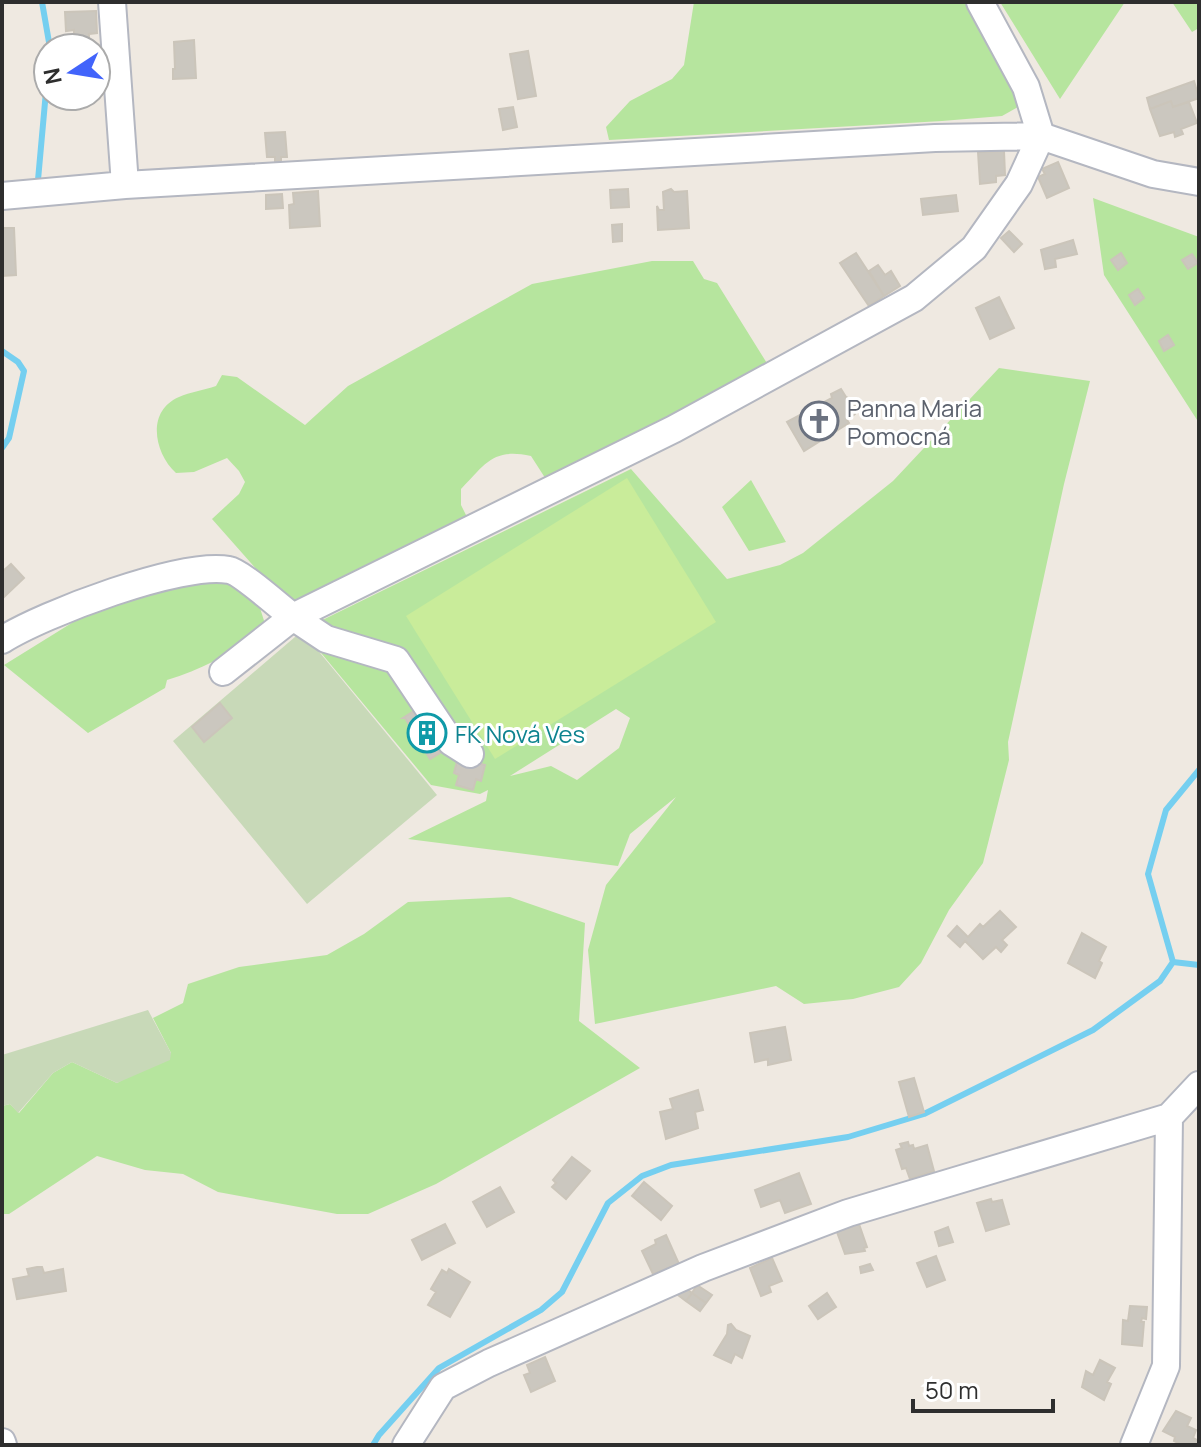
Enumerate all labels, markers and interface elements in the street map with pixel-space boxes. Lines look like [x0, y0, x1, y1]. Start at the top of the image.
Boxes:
north arrow [32, 32, 112, 112]
text: N [36, 65, 69, 87]
place label: Panna Maria Pomocná [847, 391, 982, 452]
church icon: Panna Maria Pomocná [798, 400, 840, 442]
building icon: FK Nová Ves [406, 712, 448, 754]
place label: FK Nová Ves [455, 717, 585, 750]
scale bar [913, 1363, 1053, 1413]
text: 50 m [925, 1373, 979, 1406]

